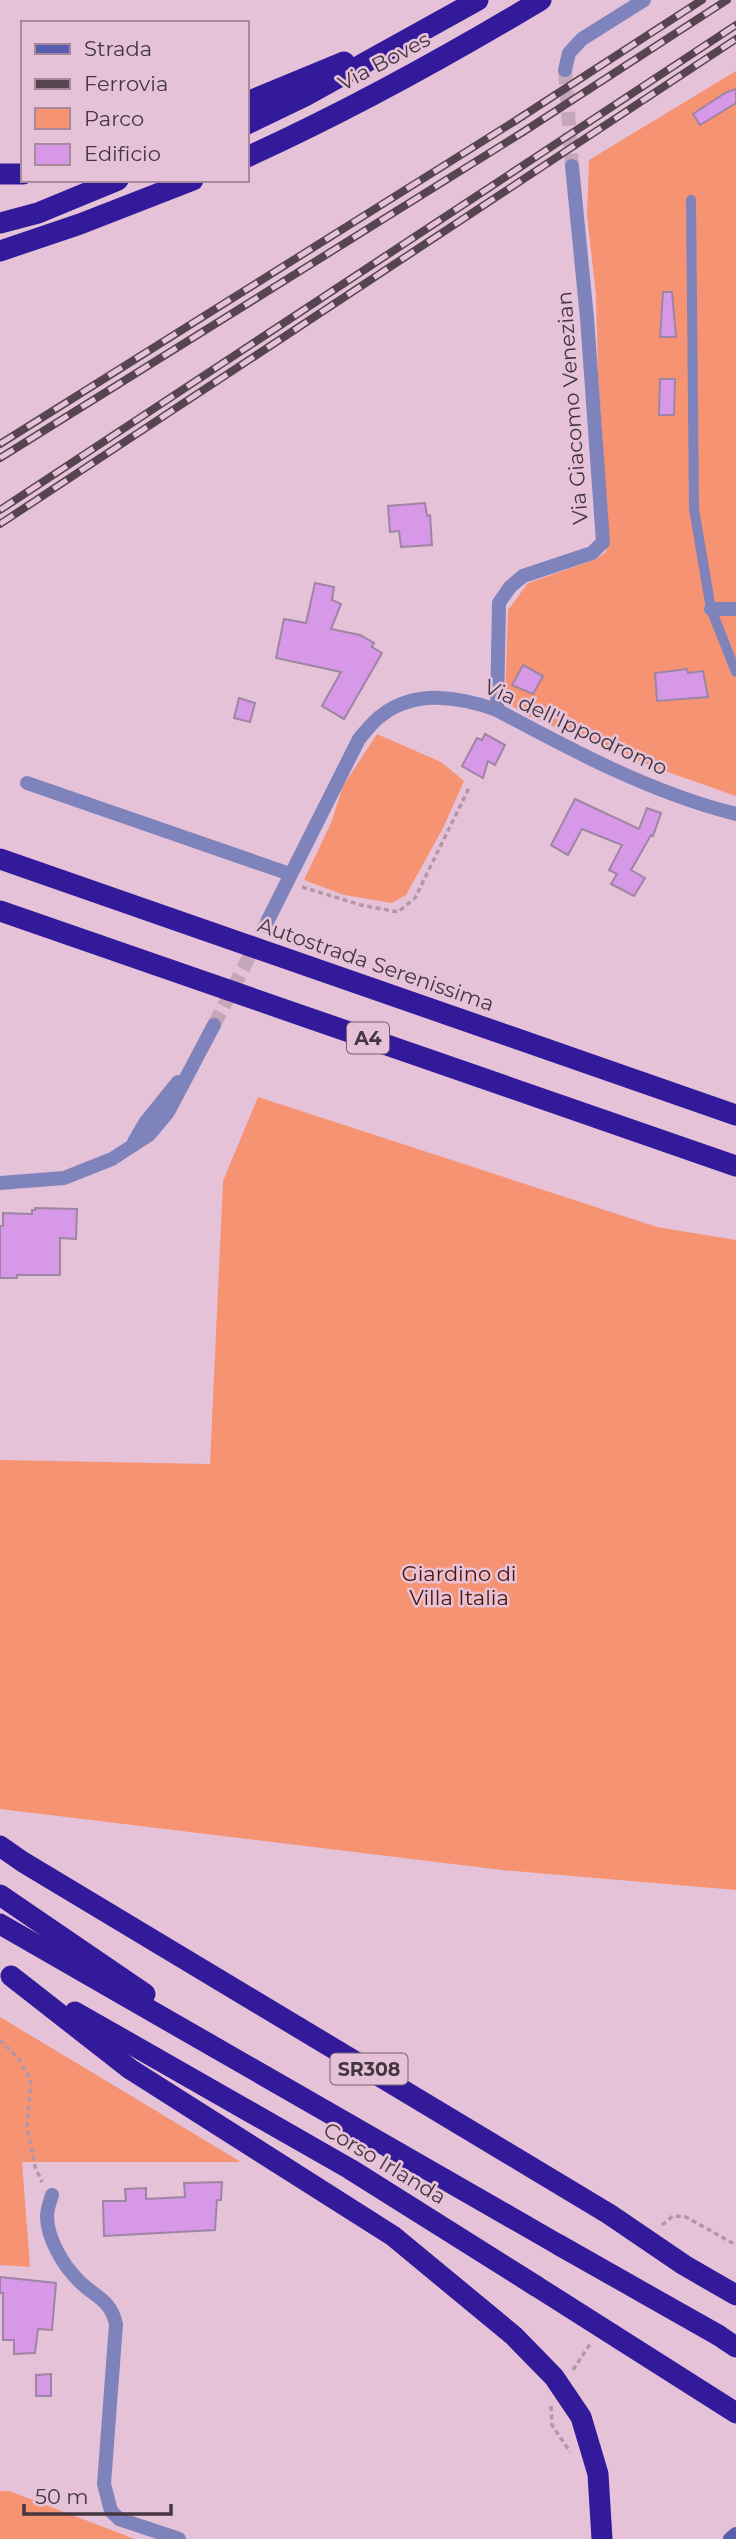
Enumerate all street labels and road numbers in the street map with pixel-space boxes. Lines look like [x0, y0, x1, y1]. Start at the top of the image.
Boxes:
street label: Via Boves [334, 26, 434, 96]
street label: Via Giacomo Venezian [551, 291, 593, 525]
street label: Via dell'Ippodromo [480, 674, 672, 780]
street label: Autostrada Serenissima [255, 912, 497, 1016]
road number: A4 [347, 1022, 389, 1054]
road number: SR308 [330, 2054, 408, 2084]
street label: Corso Irlanda [319, 2117, 451, 2209]

